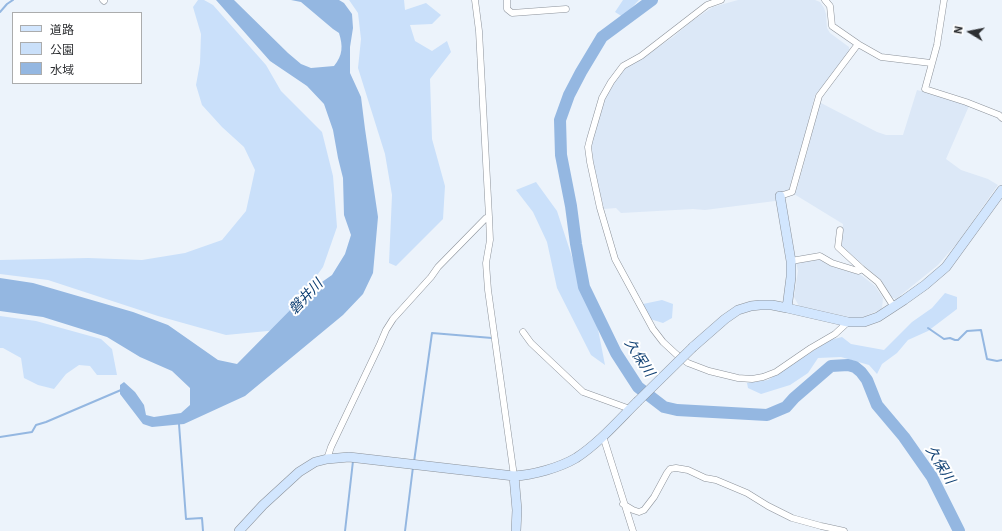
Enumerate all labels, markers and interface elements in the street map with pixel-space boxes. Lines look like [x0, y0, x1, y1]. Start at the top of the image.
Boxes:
legend [12, 12, 142, 84]
north arrow [950, 12, 990, 52]
text: 道路 [50, 22, 74, 37]
text: N [951, 25, 966, 35]
text: 公園 [50, 42, 74, 57]
text: 水域 [50, 62, 74, 77]
water label: 磐井川 [286, 276, 326, 318]
water label: 久保川 [621, 336, 657, 380]
water label: 久保川 [922, 443, 958, 487]

